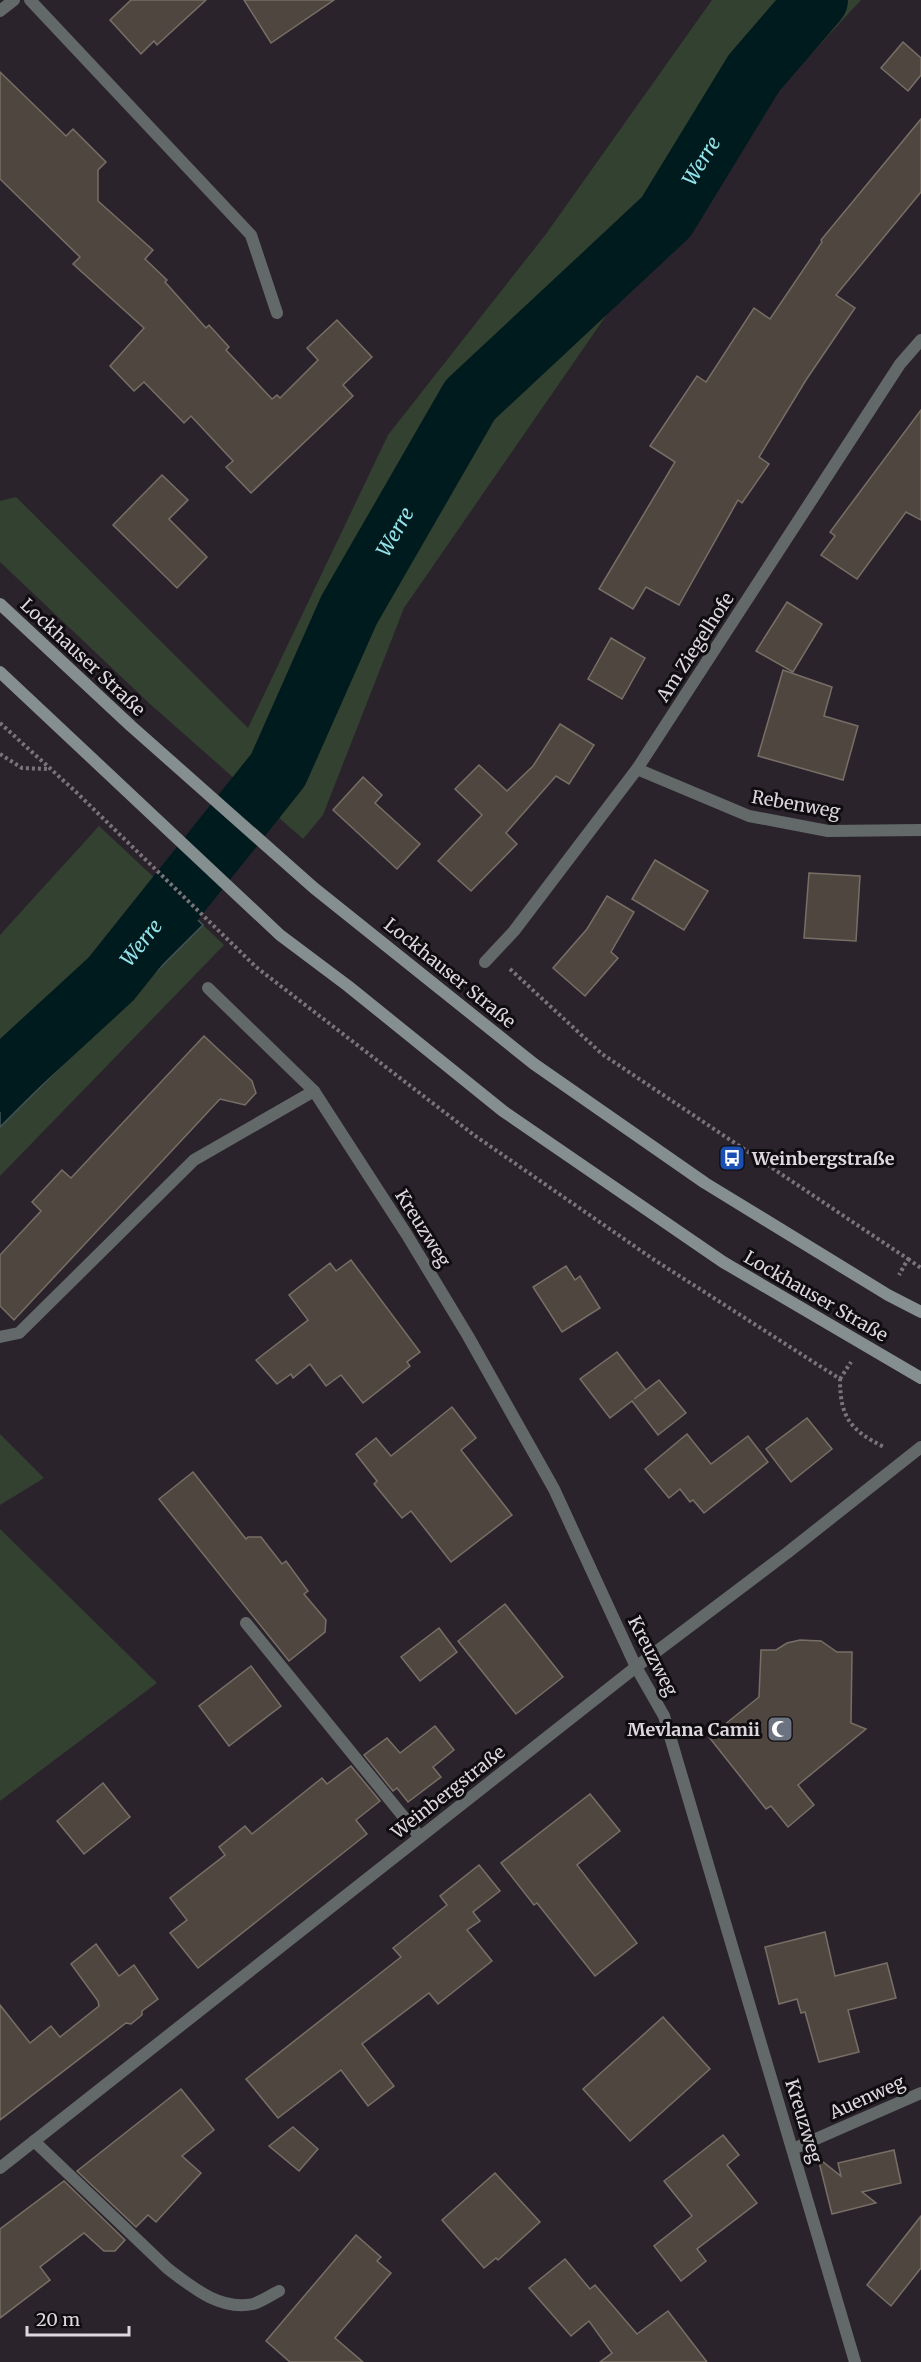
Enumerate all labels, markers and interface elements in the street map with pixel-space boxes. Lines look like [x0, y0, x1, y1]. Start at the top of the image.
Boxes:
water label: Werre [676, 131, 725, 190]
water label: Werre [370, 502, 418, 561]
street label: Am Ziegelhofe [651, 588, 739, 707]
street label: Lockhauser Straße [16, 593, 150, 721]
street label: Rebenweg [750, 785, 842, 823]
water label: Werre [114, 913, 167, 971]
street label: Lockhauser Straße [380, 913, 520, 1033]
bus stop icon: Weinbergstraße [717, 1143, 747, 1173]
place label: Weinbergstraße [751, 1147, 895, 1170]
street label: Kreuzweg [390, 1185, 456, 1271]
street label: Lockhauser Straße [740, 1245, 892, 1347]
street label: Kreuzweg [623, 1612, 683, 1700]
mosque icon: Mevlana Camii [765, 1714, 795, 1744]
place label: Mevlana Camii [627, 1718, 760, 1741]
street label: Weinbergstraße [386, 1740, 510, 1844]
street label: Auenweg [825, 2070, 908, 2124]
street label: Kreuzweg [780, 2076, 828, 2166]
scale bar [27, 2299, 129, 2337]
text: 20 m [36, 2308, 80, 2331]

